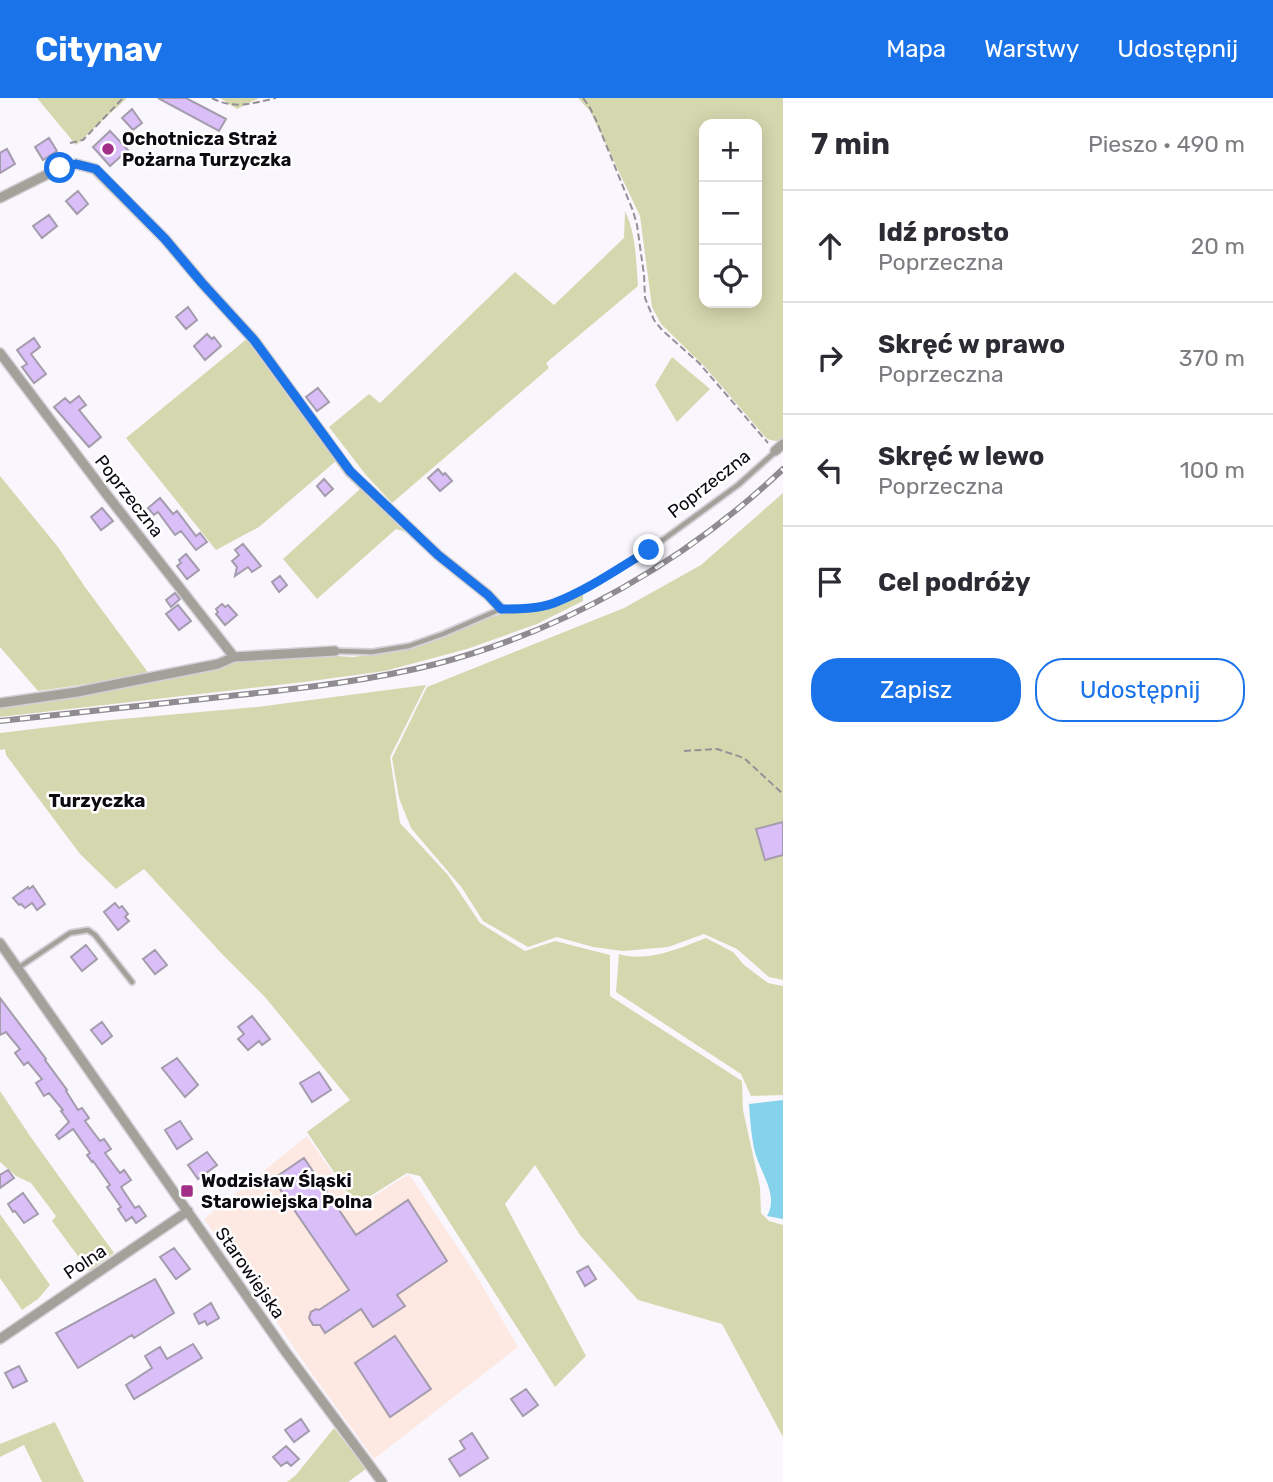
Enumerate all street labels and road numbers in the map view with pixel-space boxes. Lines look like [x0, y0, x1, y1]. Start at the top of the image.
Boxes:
street label: Poprzeczna [663, 445, 755, 523]
street label: Poprzeczna [90, 450, 168, 542]
street label: Starowiejska [210, 1223, 290, 1323]
street label: Polna [59, 1240, 111, 1284]

